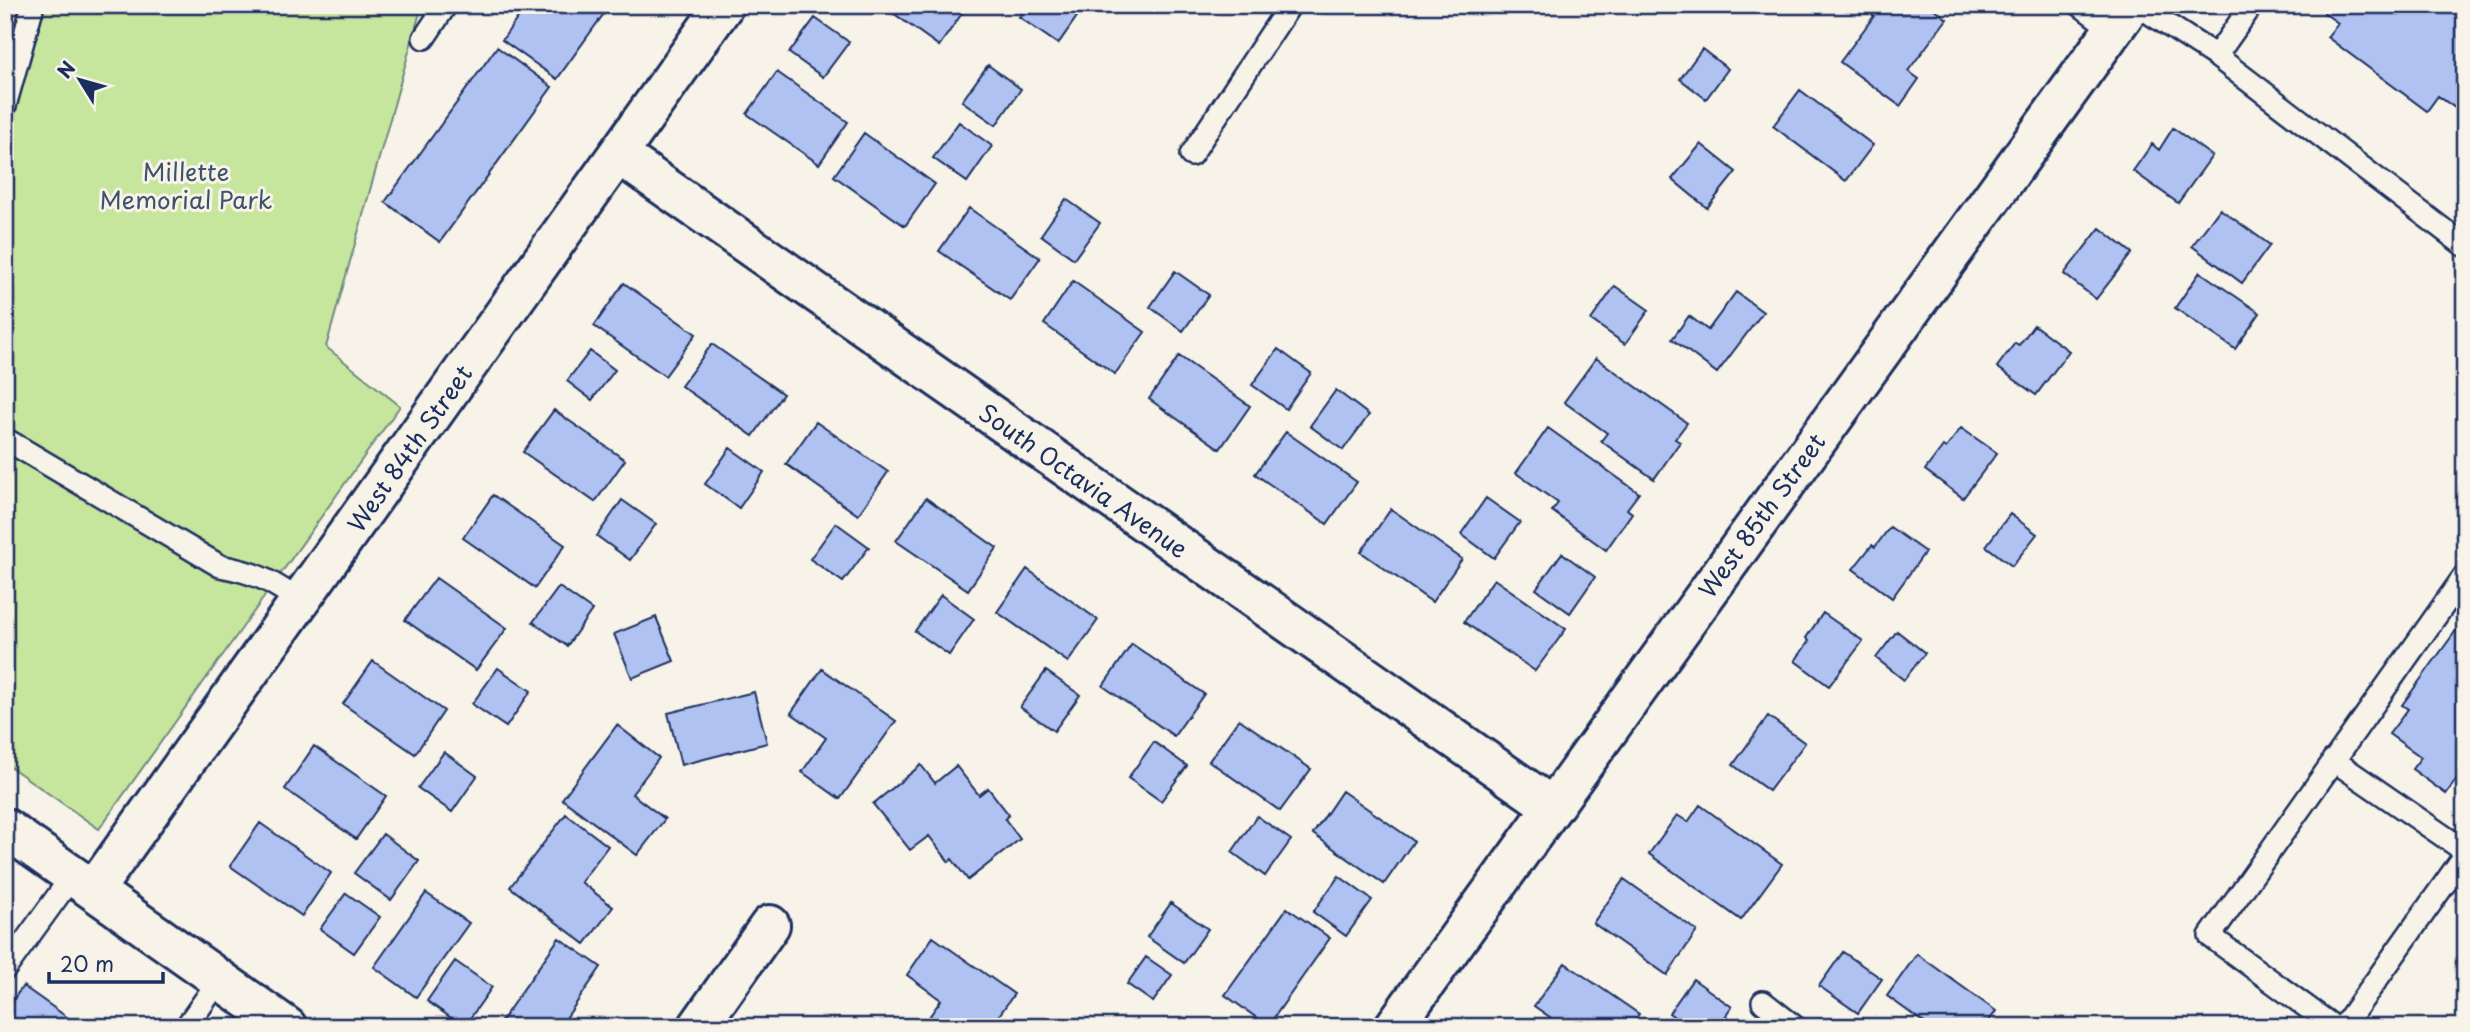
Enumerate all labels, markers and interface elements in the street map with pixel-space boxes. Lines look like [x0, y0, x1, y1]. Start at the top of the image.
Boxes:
north arrow [46, 46, 116, 116]
text: N [50, 55, 81, 84]
park label: Millette Memorial Park [100, 153, 272, 217]
street label: West 84th Street [338, 357, 480, 539]
street label: South Octavia Avenue [972, 394, 1196, 566]
street label: West 85th Street [1689, 425, 1833, 605]
scale bar [49, 941, 163, 985]
text: 20 m [60, 947, 114, 979]

